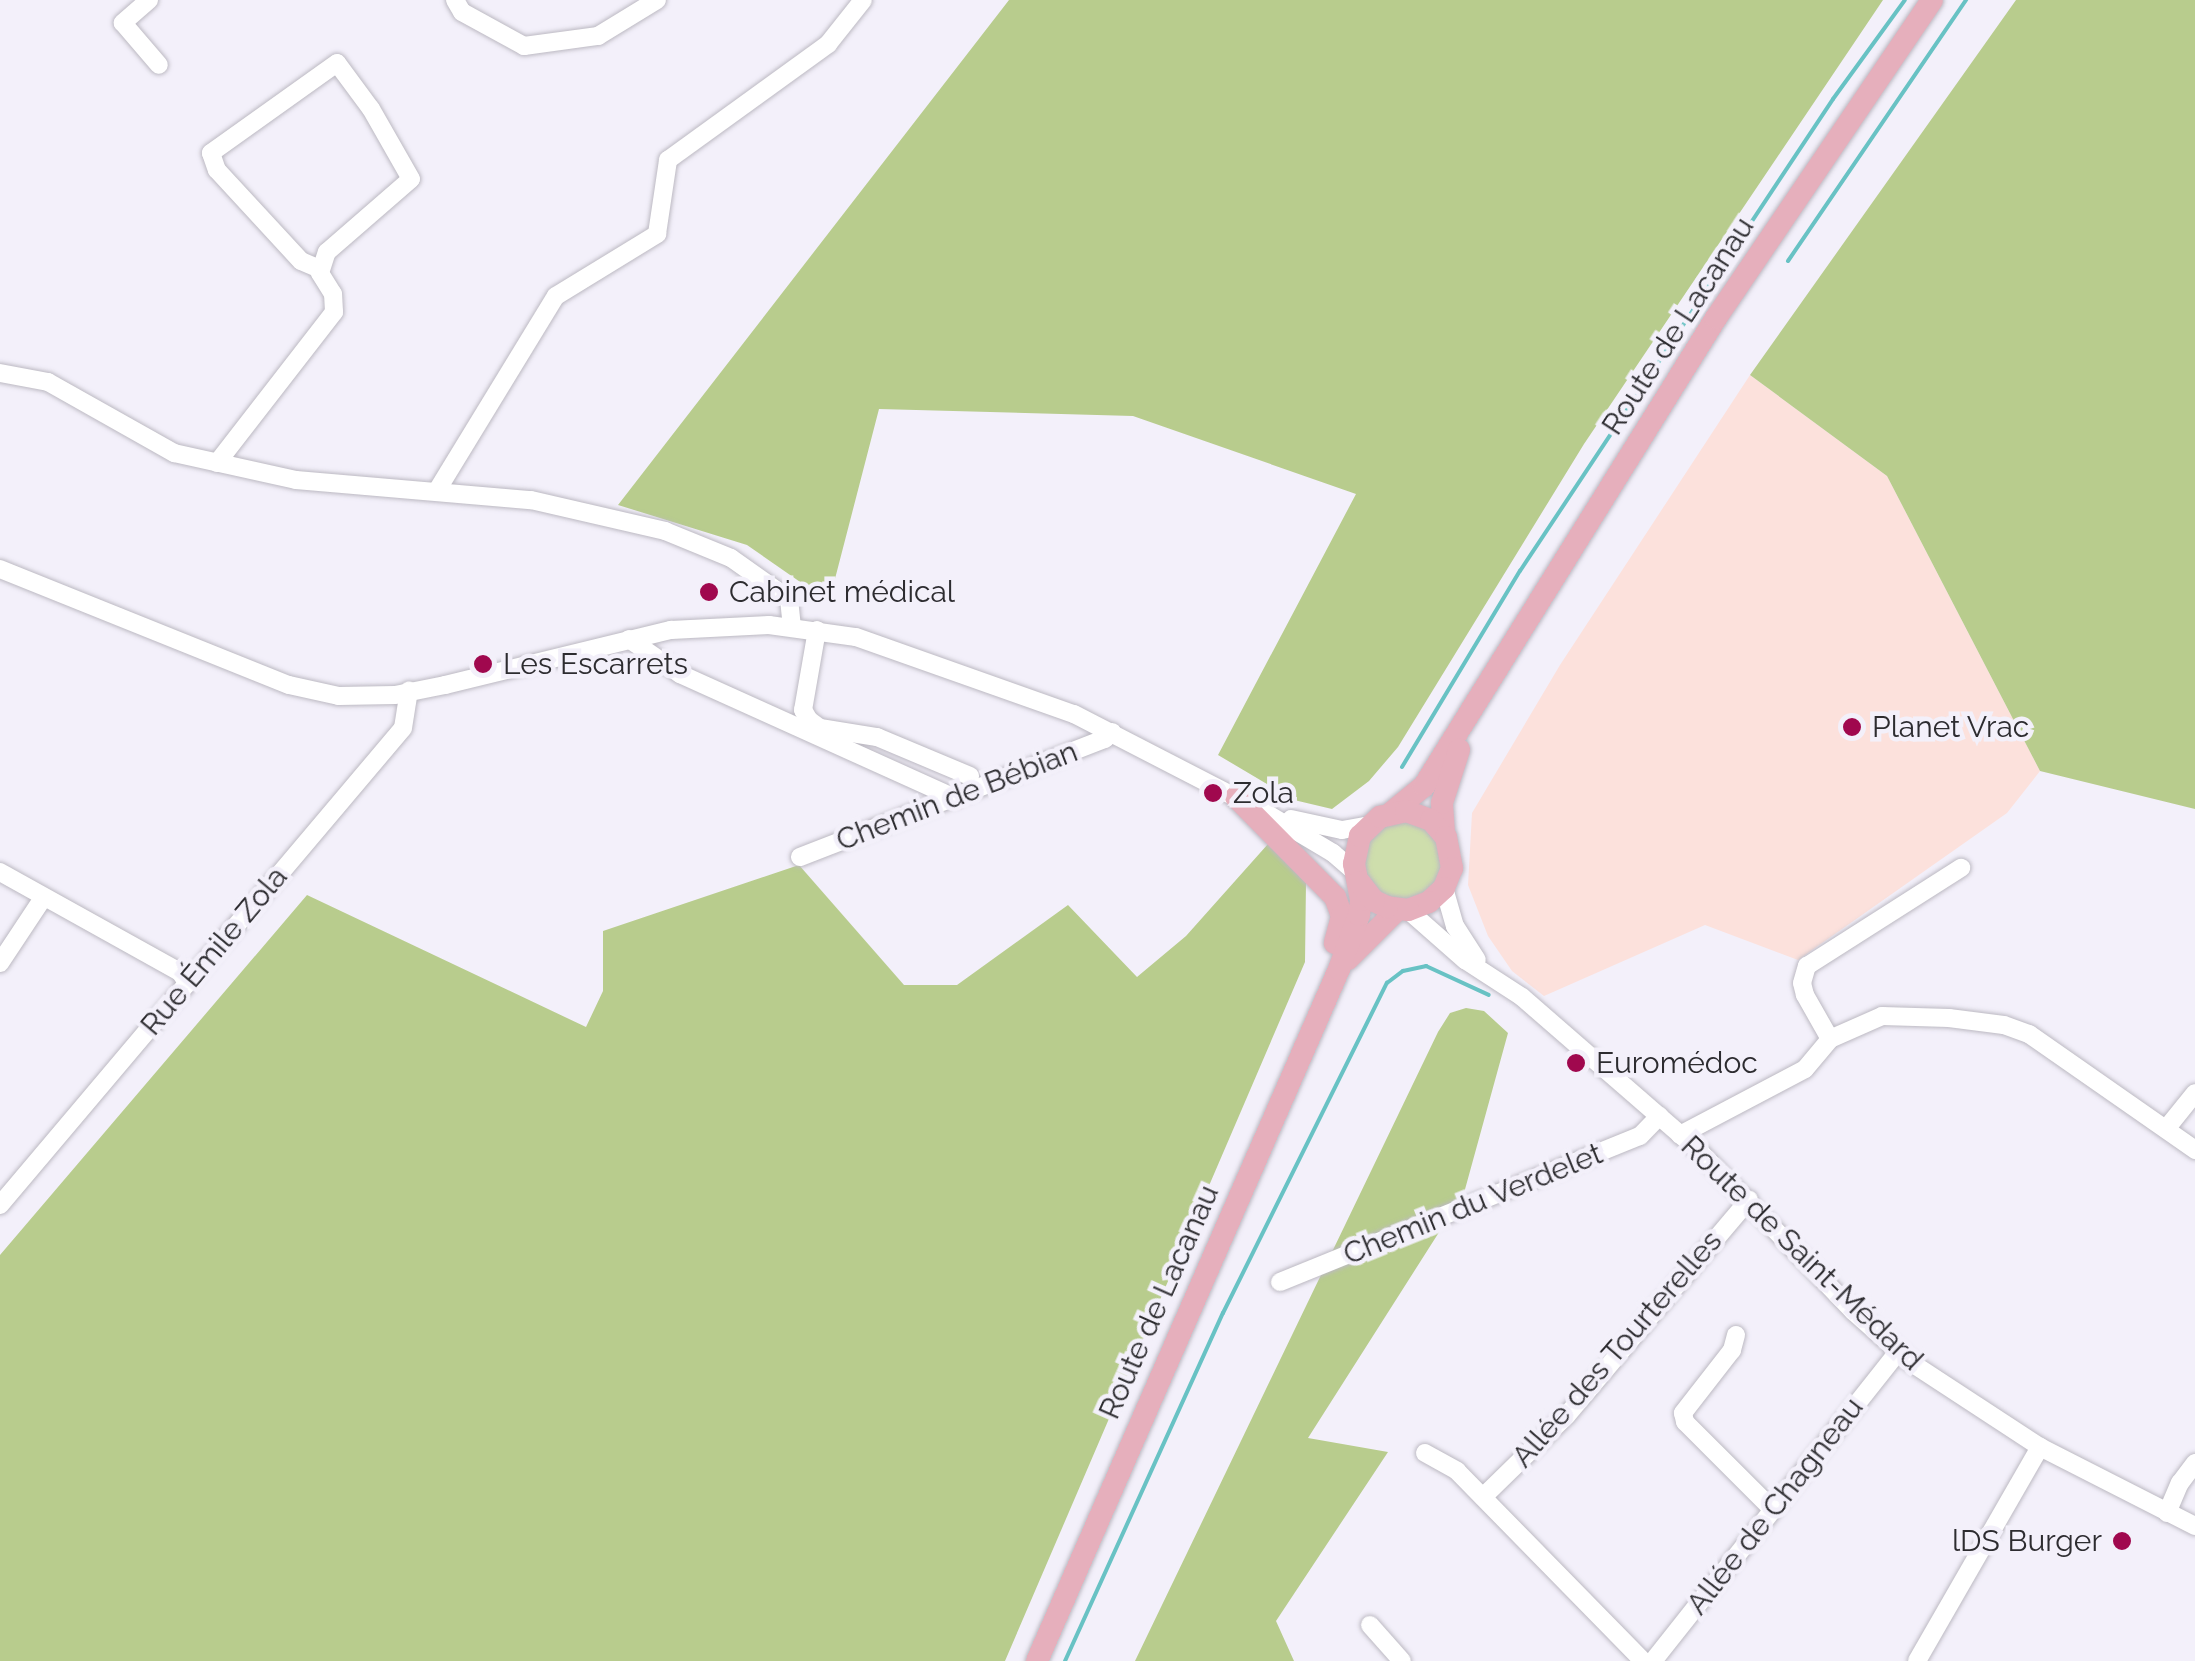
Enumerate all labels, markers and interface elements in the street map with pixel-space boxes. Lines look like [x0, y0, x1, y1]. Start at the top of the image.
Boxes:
street label: Route de Lacanau [1594, 211, 1762, 441]
place label: Cabinet médical [729, 574, 955, 610]
marker: Cabinet médical [698, 581, 720, 603]
place label: Les Escarrets [503, 646, 688, 682]
marker: Les Escarrets [472, 653, 494, 675]
place label: Planet Vrac [1872, 709, 2030, 745]
marker: Planet Vrac [1841, 716, 1863, 738]
street label: Chemin de Bébian [831, 733, 1083, 859]
place label: Zola [1233, 775, 1294, 811]
marker: Zola [1202, 782, 1224, 804]
street label: Rue Émile Zola [133, 859, 295, 1043]
place label: Euromédoc [1596, 1045, 1758, 1081]
marker: Euromédoc [1565, 1052, 1587, 1074]
street label: Route de Saint-Médard [1674, 1128, 1930, 1378]
street label: Chemin du Verdelet [1338, 1135, 1608, 1273]
street label: Route de Lacanau [1091, 1180, 1227, 1424]
street label: Allée des Tourterelles [1504, 1223, 1730, 1475]
street label: Allée de Chagneau [1679, 1390, 1871, 1622]
place label: lDS Burger [1952, 1523, 2102, 1559]
marker: lDS Burger [2111, 1530, 2133, 1552]

